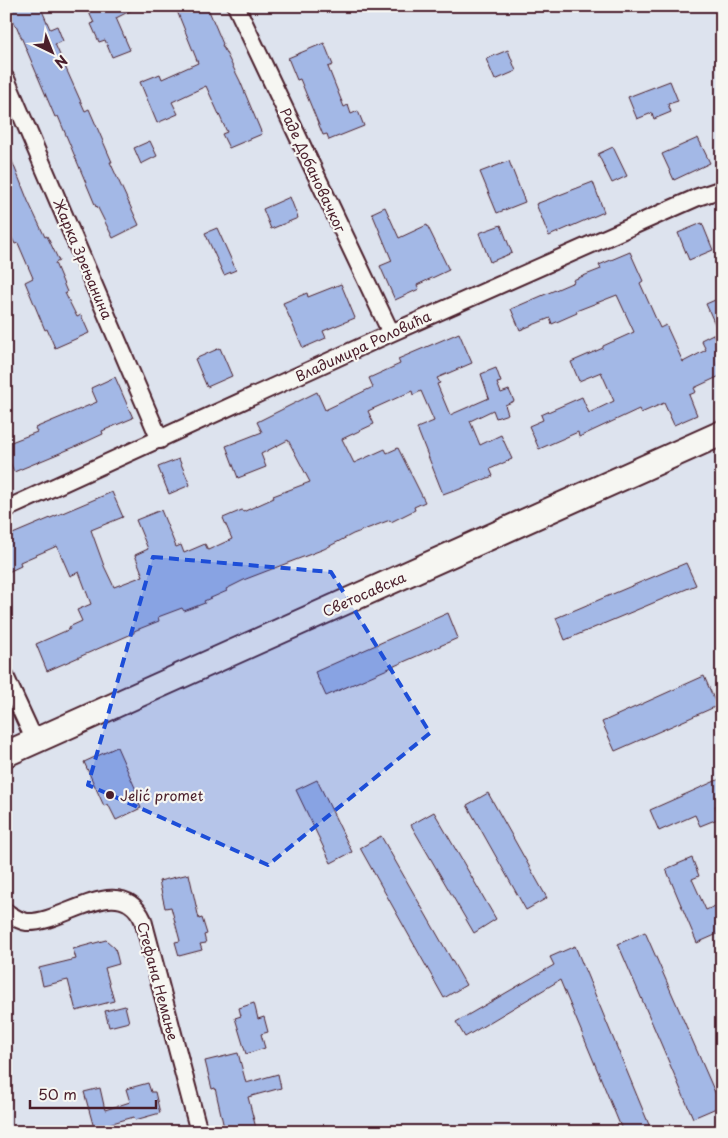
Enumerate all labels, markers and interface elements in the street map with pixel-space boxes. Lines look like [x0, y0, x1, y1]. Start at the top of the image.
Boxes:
north arrow [28, 28, 78, 78]
text: N [50, 50, 72, 73]
street label: Раде Добановачког [275, 104, 351, 237]
street label: Жарка Зрењанина [48, 195, 118, 323]
street label: Владимира Роловића [292, 305, 435, 387]
street label: Светосавска [319, 566, 409, 622]
place label: Jelić promet [120, 785, 204, 806]
marker: Jelić promet [104, 789, 116, 801]
street label: Стефана Немање [132, 919, 184, 1043]
scale bar [30, 1078, 156, 1110]
text: 50 m [38, 1082, 77, 1105]

